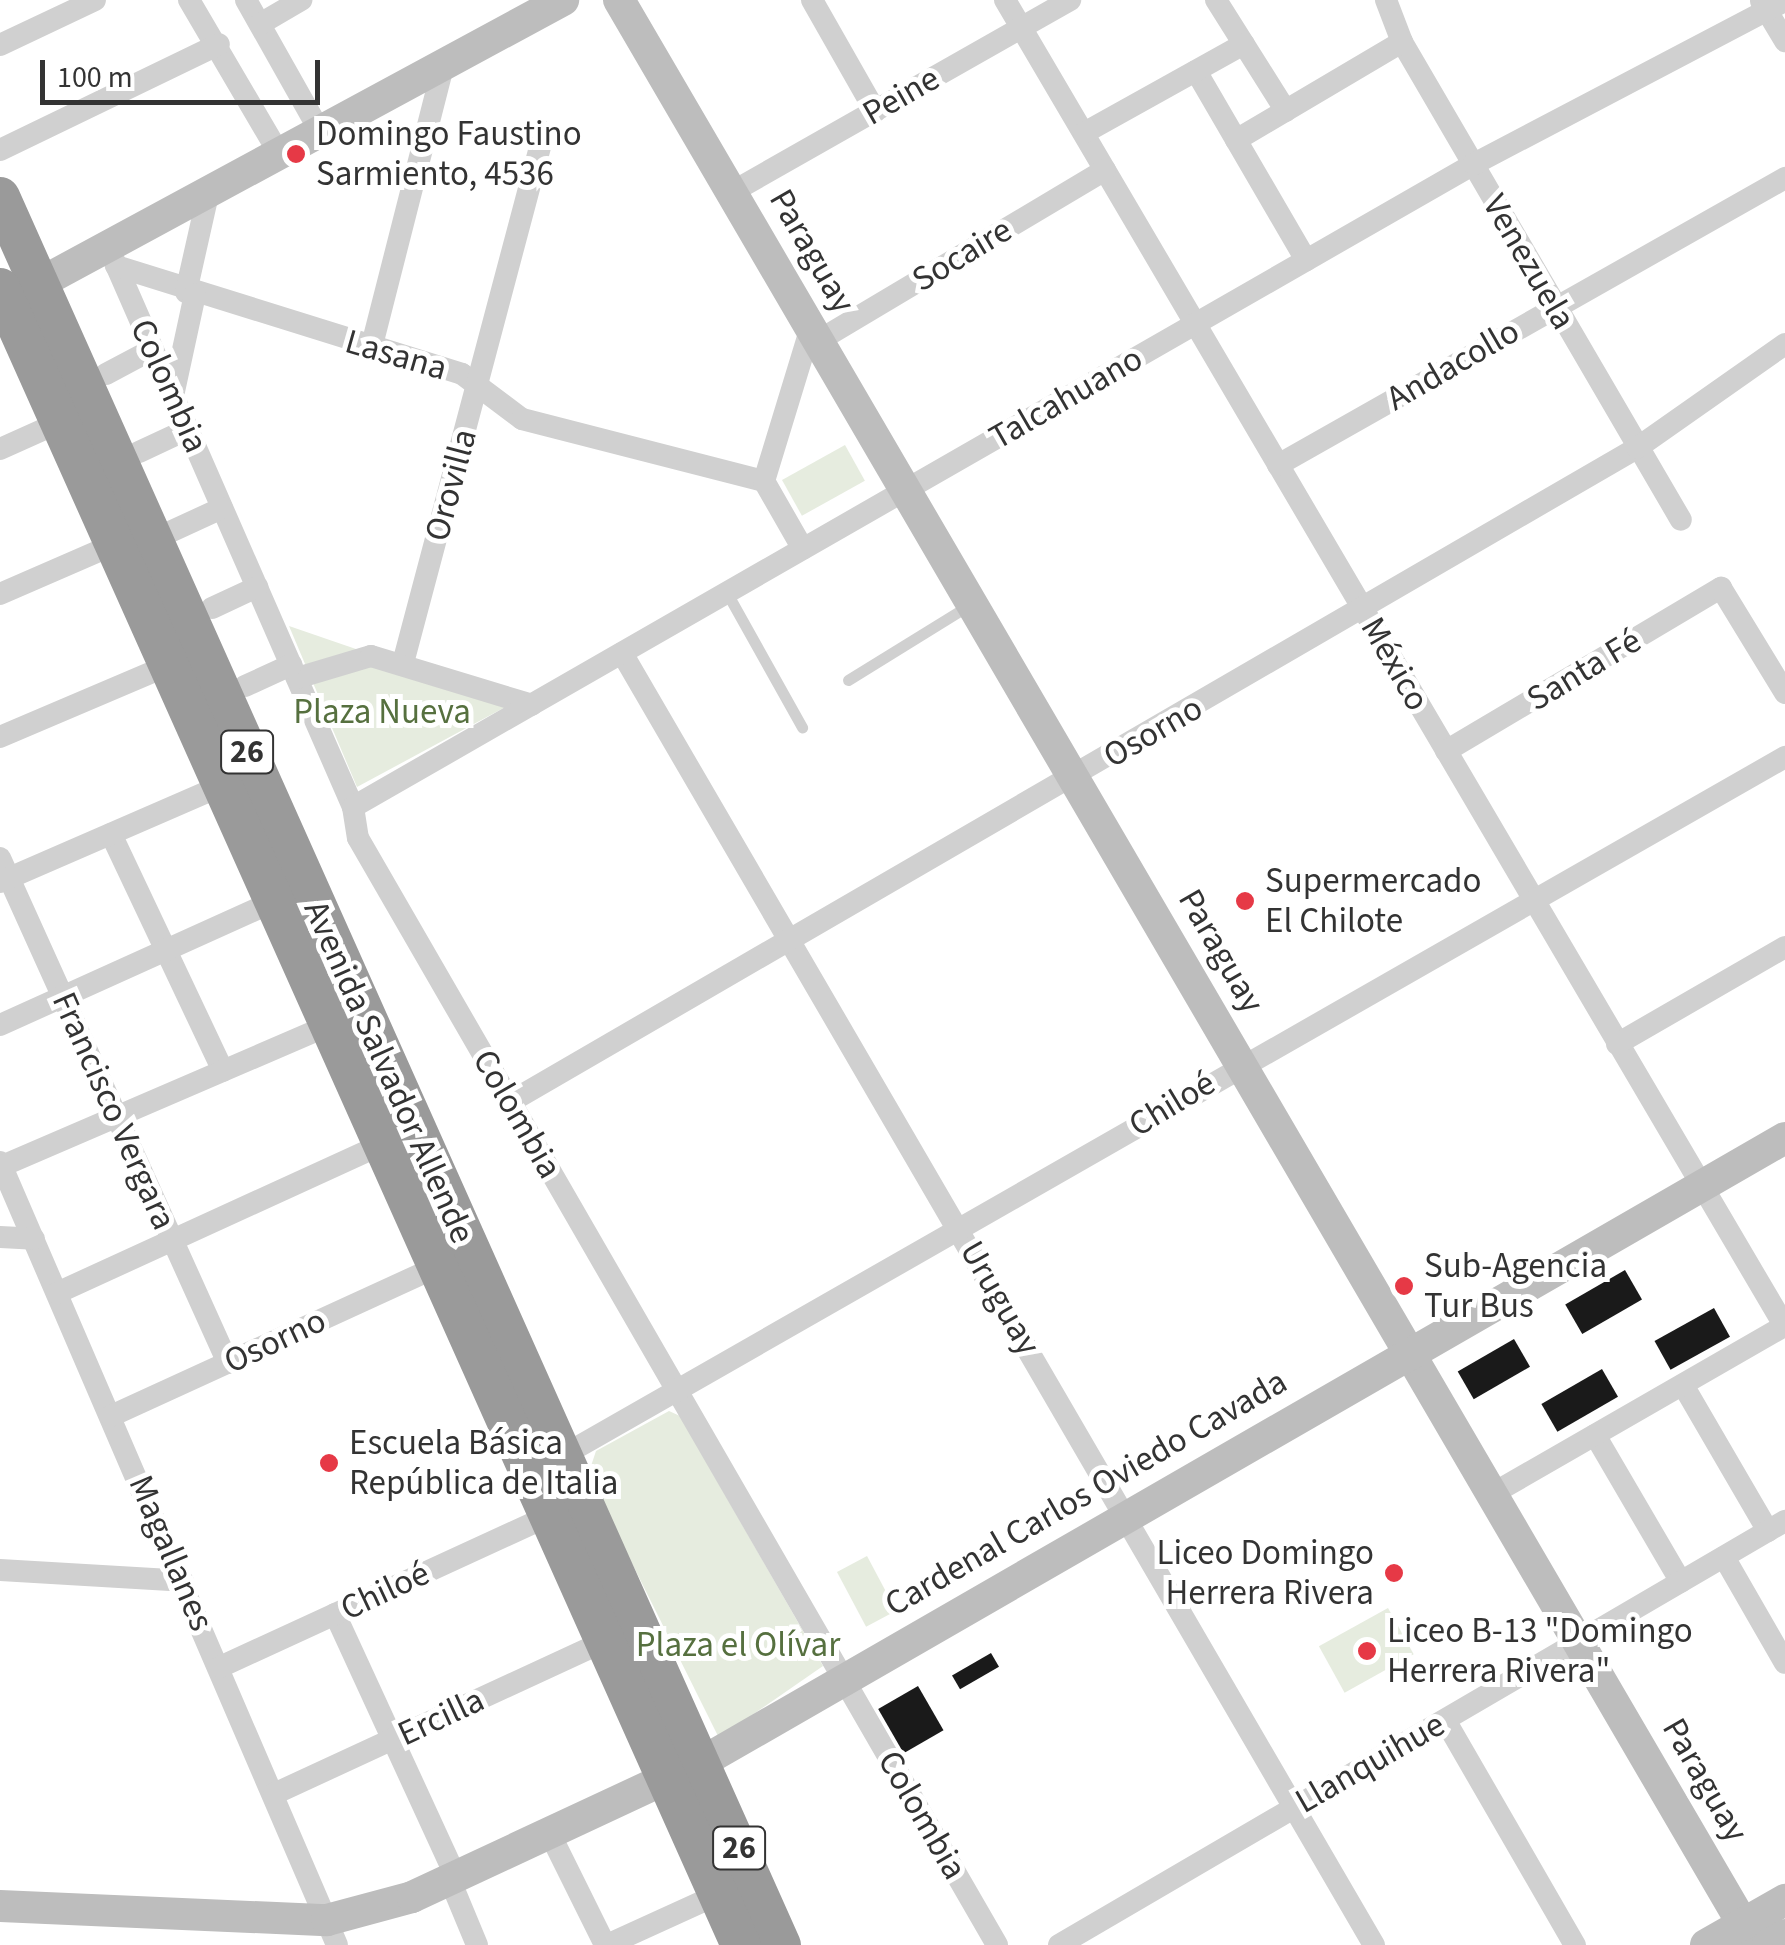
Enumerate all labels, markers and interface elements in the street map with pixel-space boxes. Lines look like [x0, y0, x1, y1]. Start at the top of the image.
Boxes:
scale bar [45, 40, 325, 102]
text: 100 m [57, 56, 133, 99]
street label: Peine [855, 57, 947, 135]
place label: Domingo Faustino Sarmiento, 4536 [316, 113, 582, 195]
marker: Domingo Faustino Sarmiento, 4536 [285, 143, 307, 165]
street label: Paraguay [760, 182, 864, 320]
street label: Venezuela [1474, 187, 1584, 337]
street label: Socaire [905, 209, 1019, 301]
street label: Andacollo [1379, 310, 1527, 420]
street label: Colombia [121, 313, 217, 459]
street label: Lasana [340, 321, 452, 389]
street label: Talcahuano [982, 337, 1150, 459]
street label: Orovilla [416, 424, 486, 546]
street label: México [1352, 610, 1438, 718]
street label: Santa Fé [1519, 620, 1649, 720]
street label: Osorno [1096, 687, 1210, 777]
park label: Plaza Nueva [293, 691, 471, 733]
road number: 26 [220, 725, 274, 779]
place label: Supermercado El Chilote [1265, 860, 1481, 942]
street label: Paraguay [1169, 882, 1273, 1020]
marker: Supermercado El Chilote [1234, 890, 1256, 912]
street label: Avenida Salvador Allende [294, 894, 484, 1250]
street label: Francisco Vergara [43, 986, 185, 1236]
street label: Colombia [463, 1042, 571, 1186]
street label: Chiloé [1121, 1062, 1223, 1146]
street label: Uruguay [951, 1234, 1049, 1362]
place label: Sub-Agencia Tur Bus [1424, 1245, 1607, 1327]
marker: Sub-Agencia Tur Bus [1393, 1275, 1415, 1297]
street label: Osorno [218, 1299, 332, 1383]
street label: Cardenal Carlos Oviedo Cavada [878, 1361, 1294, 1625]
place label: Escuela Básica República de Italia [349, 1422, 618, 1504]
marker: Escuela Básica República de Italia [318, 1452, 340, 1474]
street label: Magallanes [120, 1469, 222, 1637]
place label: Liceo Domingo Herrera Rivera [1156, 1532, 1374, 1614]
street label: Chiloé [334, 1552, 436, 1630]
marker: Liceo Domingo Herrera Rivera [1383, 1562, 1405, 1584]
place label: Liceo B-13 "Domingo Herrera Rivera" [1387, 1610, 1693, 1692]
park label: Plaza el Olívar [636, 1624, 840, 1666]
marker: Liceo B-13 "Domingo Herrera Rivera" [1356, 1640, 1378, 1662]
street label: Ercilla [391, 1679, 491, 1755]
street label: Llanquihue [1288, 1704, 1452, 1822]
street label: Paraguay [1653, 1711, 1757, 1849]
street label: Colombia [868, 1743, 976, 1887]
road number: 26 [712, 1821, 766, 1875]

